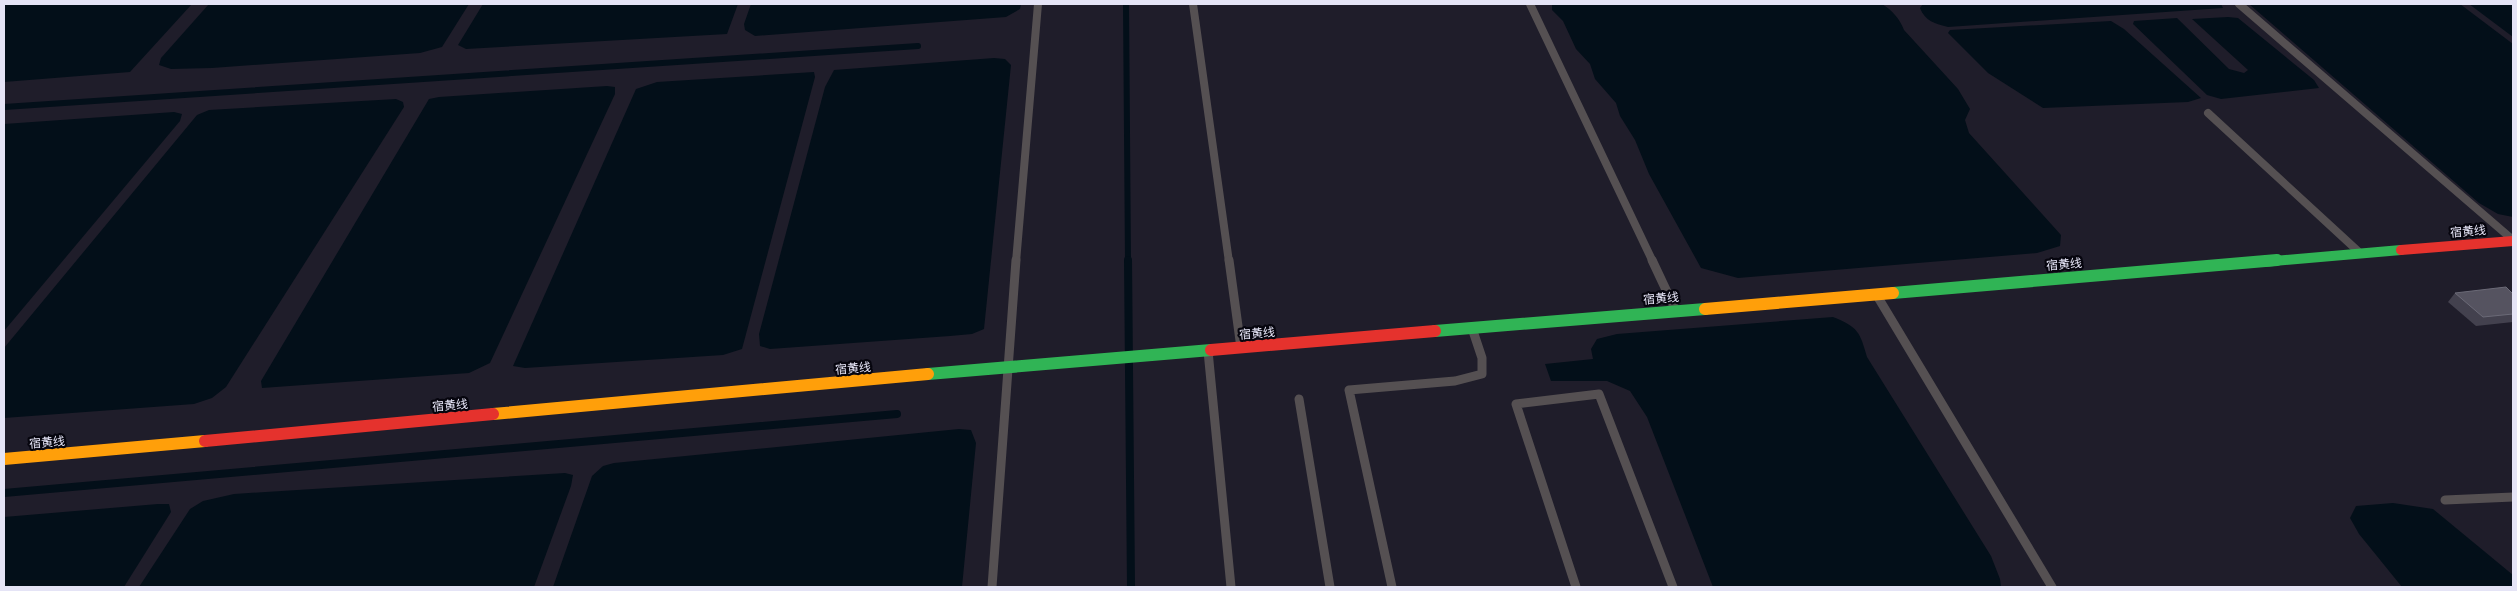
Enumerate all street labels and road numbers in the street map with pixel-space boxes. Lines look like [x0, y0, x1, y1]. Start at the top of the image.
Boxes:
street label: 宿黄线 [2449, 221, 2487, 241]
street label: 宿黄线 [2045, 254, 2083, 274]
street label: 宿黄线 [1642, 288, 1680, 308]
street label: 宿黄线 [1238, 323, 1276, 343]
street label: 宿黄线 [834, 358, 872, 378]
street label: 宿黄线 [431, 395, 469, 415]
street label: 宿黄线 [28, 432, 66, 452]

